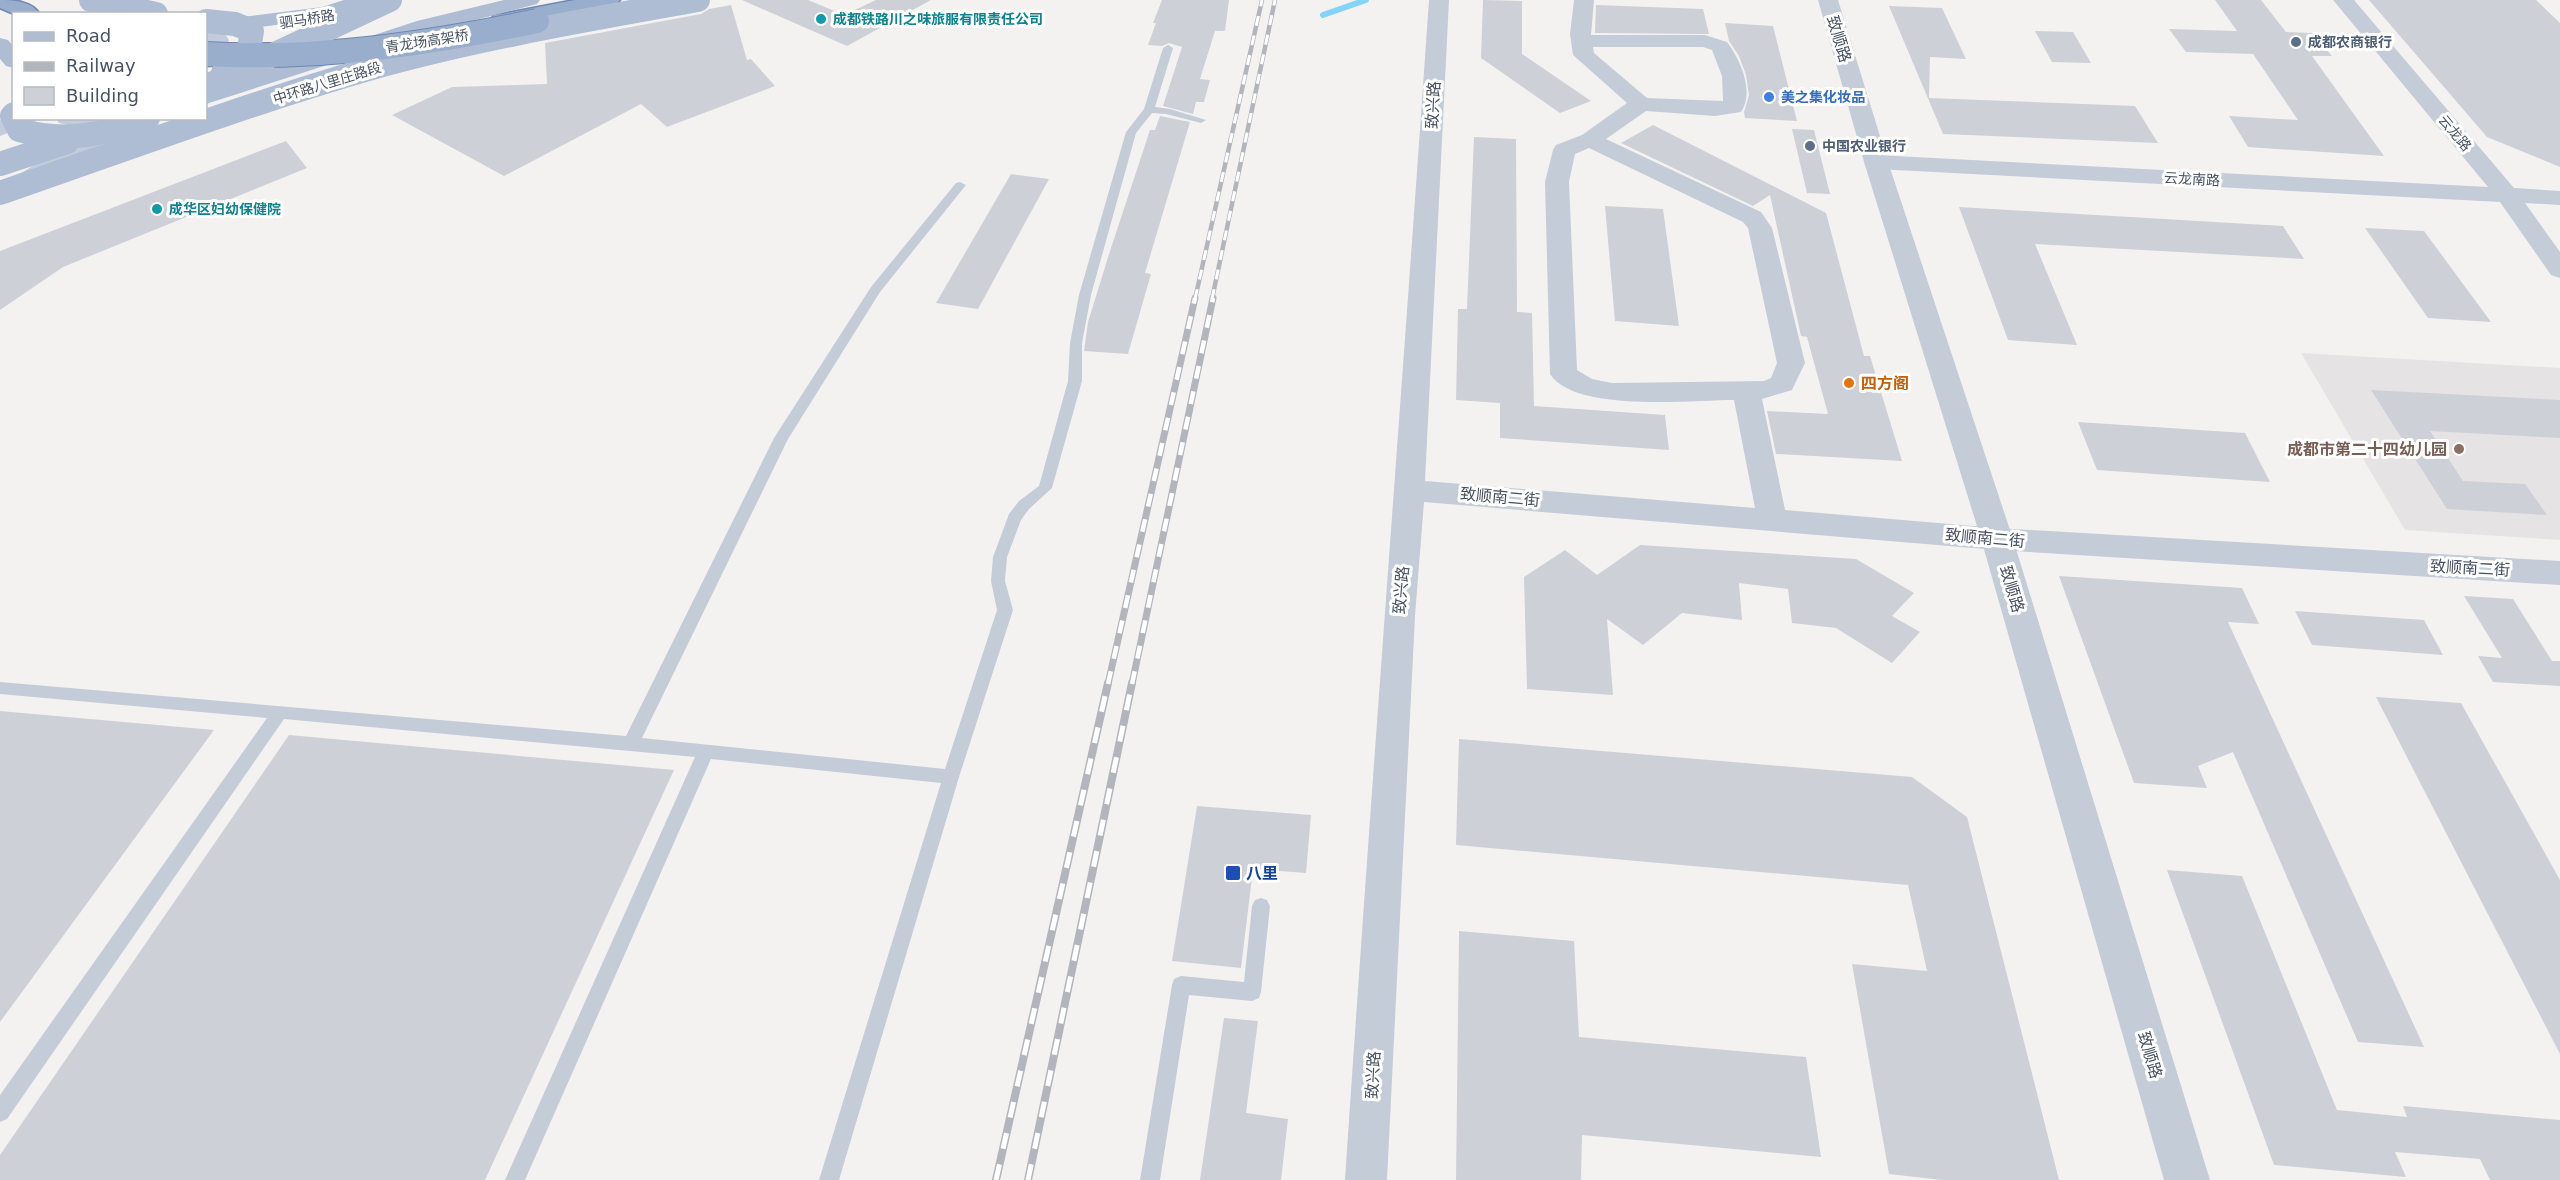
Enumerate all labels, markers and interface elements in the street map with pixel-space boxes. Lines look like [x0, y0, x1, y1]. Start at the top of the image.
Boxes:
street label: 驷马桥路 [278, 7, 336, 31]
place label: 成都铁路川之味旅服有限责任公司 [833, 11, 1043, 27]
legend [12, 12, 207, 120]
marker: 成都铁路川之味旅服有限责任公司 [814, 12, 828, 26]
street label: 致顺路 [1823, 13, 1855, 65]
text: Road [66, 25, 111, 46]
street label: 青龙场高架桥 [384, 27, 470, 55]
place label: 成都农商银行 [2308, 34, 2392, 50]
marker: 成都农商银行 [2289, 35, 2303, 49]
text: Railway [66, 55, 136, 76]
street label: 中环路八里庄路段 [271, 59, 383, 107]
street label: 致兴路 [1422, 81, 1444, 129]
text: Building [66, 85, 139, 106]
place label: 美之集化妆品 [1781, 89, 1865, 105]
marker: 美之集化妆品 [1762, 90, 1776, 104]
street label: 云龙路 [2435, 112, 2475, 154]
place label: 中国农业银行 [1822, 138, 1906, 154]
marker: 中国农业银行 [1803, 139, 1817, 153]
street label: 云龙南路 [2164, 170, 2220, 188]
place label: 成华区妇幼保健院 [169, 201, 281, 217]
marker: 成华区妇幼保健院 [150, 202, 164, 216]
place label: 四方阁 [1861, 374, 1909, 393]
marker: 四方阁 [1842, 376, 1856, 390]
place label: 成都市第二十四幼儿园 [2287, 440, 2447, 459]
marker: 成都市第二十四幼儿园 [2452, 442, 2466, 456]
street label: 致顺南二街 [1459, 484, 1541, 510]
street label: 致顺南二街 [1944, 525, 2026, 551]
street label: 致顺南二街 [2430, 556, 2510, 580]
street label: 致顺路 [1996, 563, 2028, 615]
street label: 致兴路 [1389, 565, 1413, 615]
marker: 八里 [1224, 864, 1242, 882]
place label: 八里 [1246, 864, 1278, 883]
street label: 致顺路 [2134, 1029, 2166, 1081]
street label: 致兴路 [1362, 1051, 1384, 1099]

